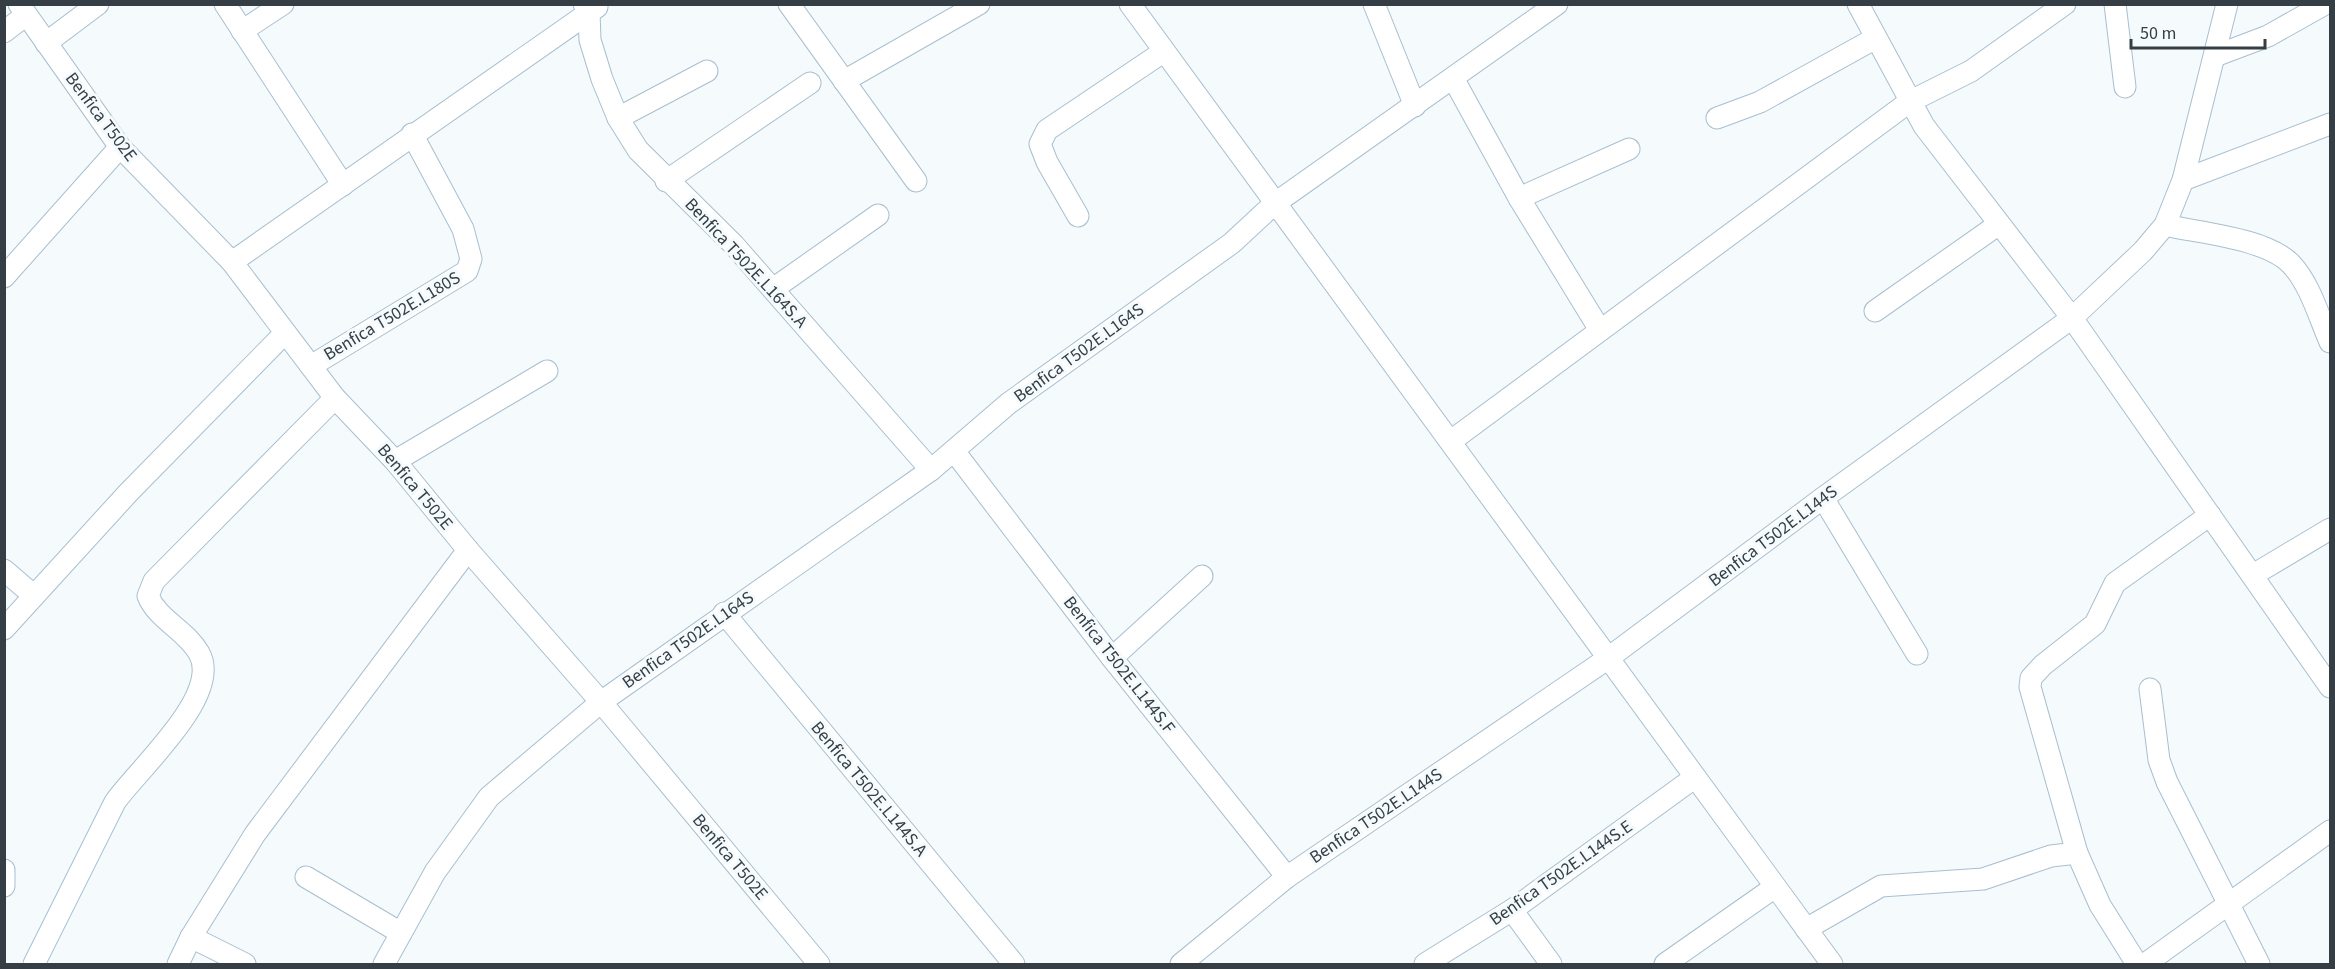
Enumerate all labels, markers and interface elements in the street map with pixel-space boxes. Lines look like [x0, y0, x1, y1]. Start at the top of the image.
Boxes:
scale bar [2131, 12, 2264, 50]
text: 50 m [2140, 21, 2176, 46]
street label: Benfica T502E [59, 67, 143, 167]
street label: Benfica T502E.L164S.A [679, 192, 813, 334]
street label: Benfica T502E.L180S [319, 265, 465, 367]
street label: Benfica T502E.L164S [1009, 297, 1149, 409]
street label: Benfica T502E [371, 438, 459, 536]
street label: Benfica T502E.L144S [1703, 479, 1843, 593]
street label: Benfica T502E.L164S [617, 585, 759, 695]
street label: Benfica T502E.L144S.F [1057, 591, 1181, 739]
street label: Benfica T502E.L144S.A [805, 716, 933, 862]
street label: Benfica T502E.L144S [1305, 762, 1447, 870]
street label: Benfica T502E [686, 808, 774, 906]
street label: Benfica T502E.L144S.E [1484, 814, 1638, 932]

